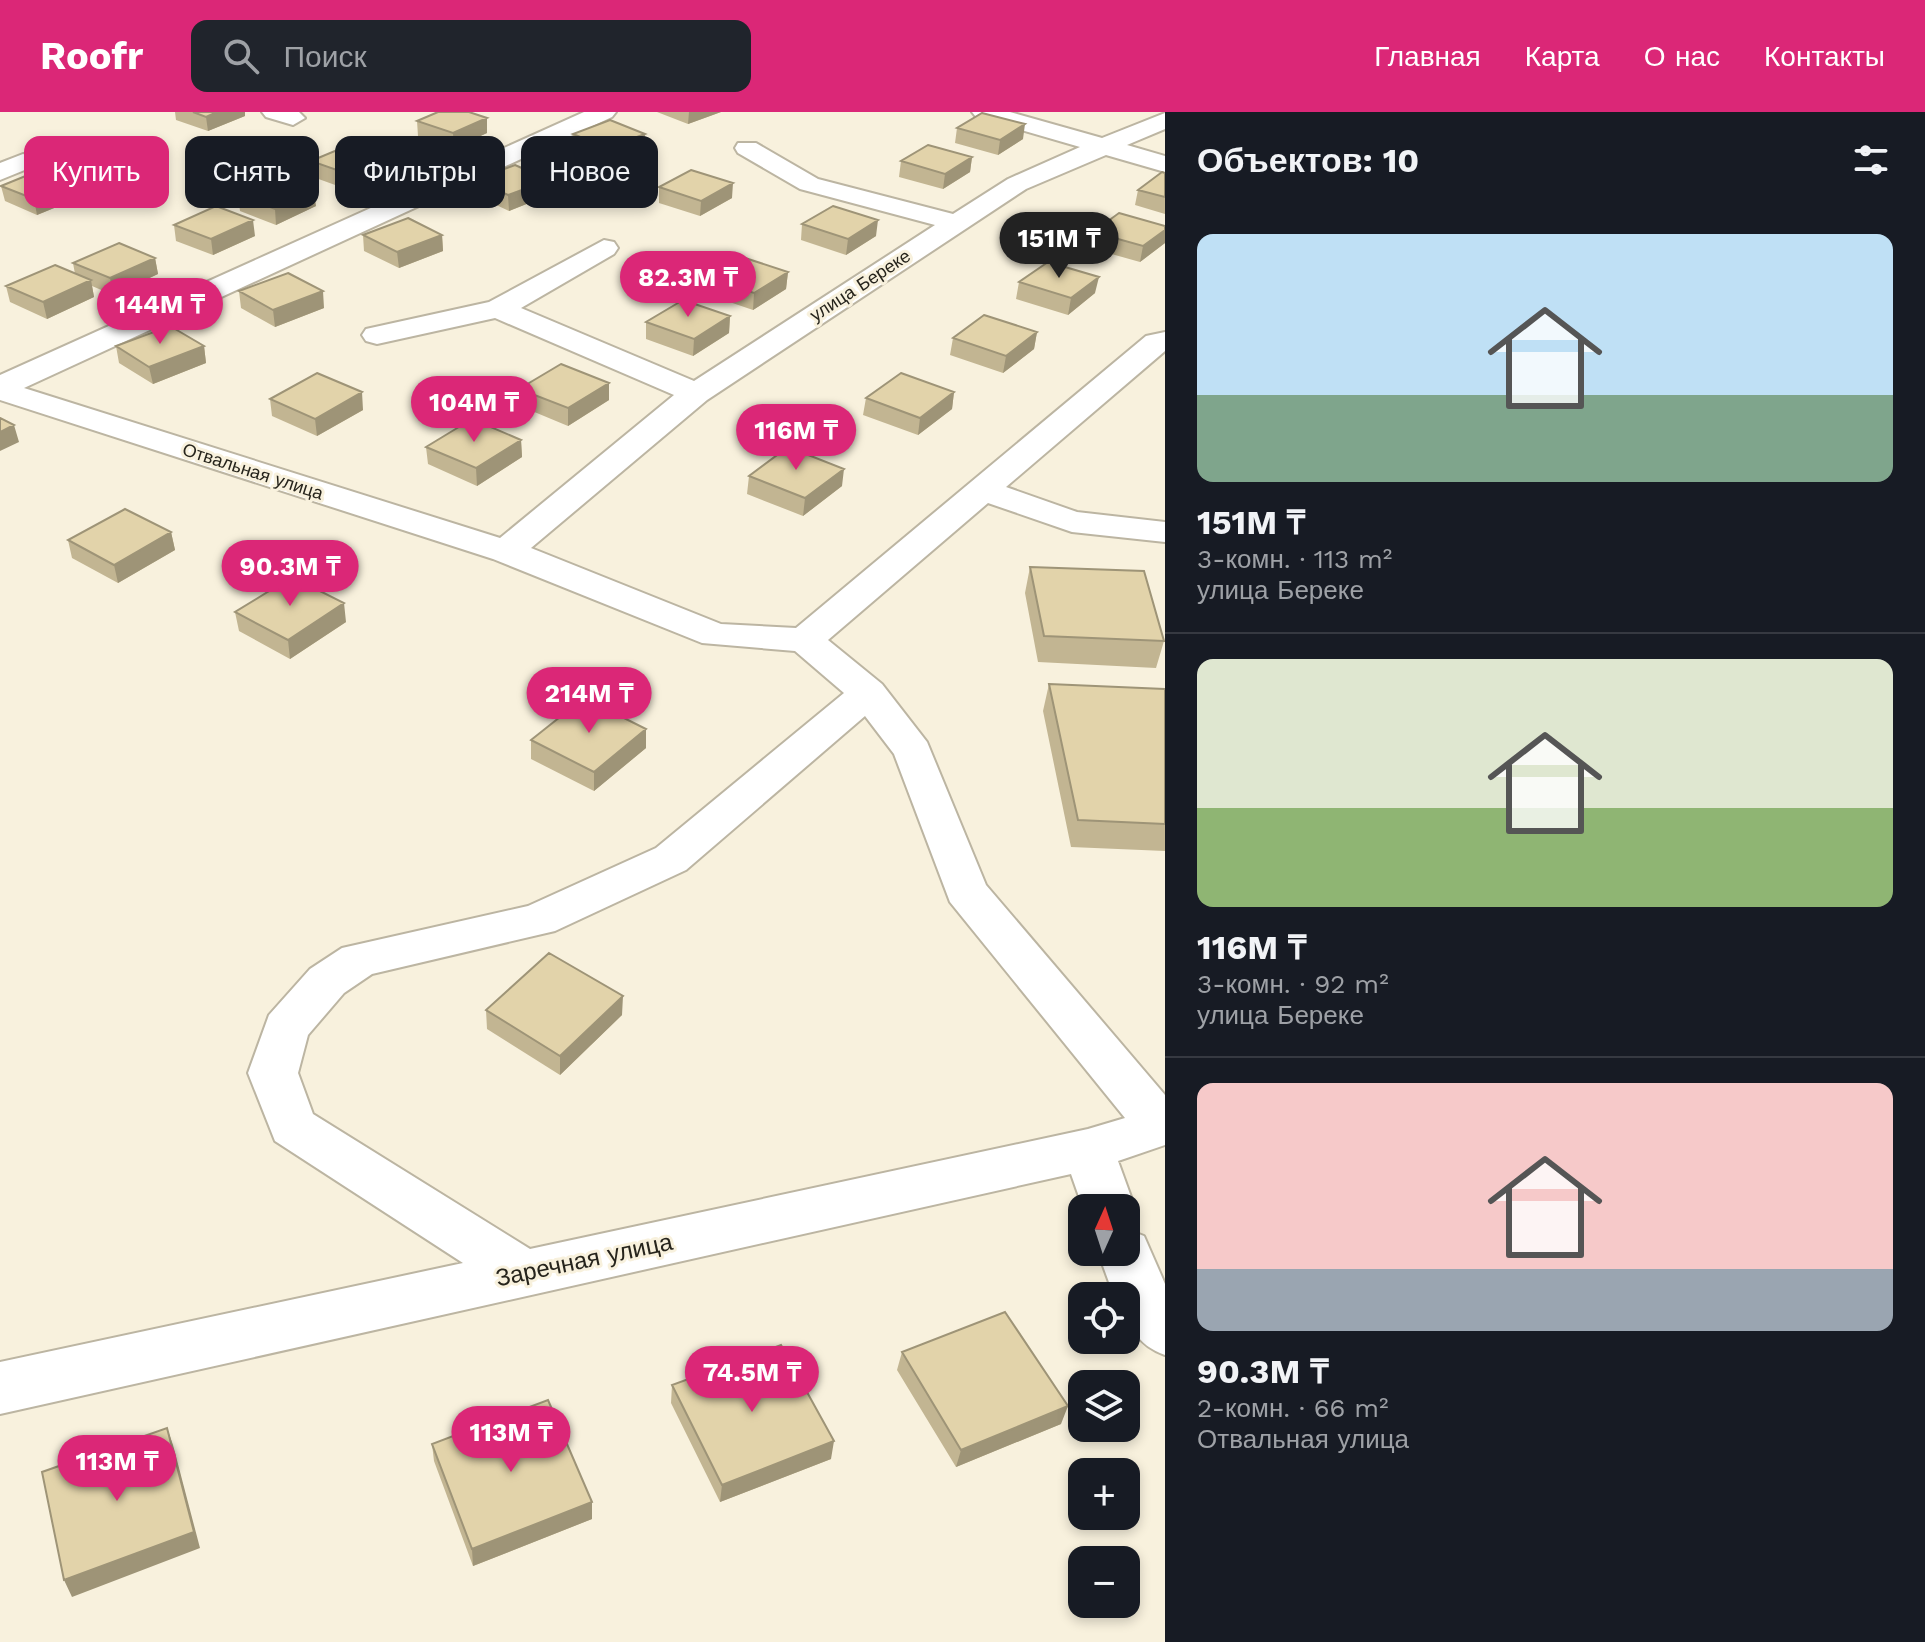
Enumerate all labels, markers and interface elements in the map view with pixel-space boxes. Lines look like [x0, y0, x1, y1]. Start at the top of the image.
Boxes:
search box [191, 20, 751, 92]
text: Roofr [40, 34, 143, 78]
icon: search [219, 34, 263, 78]
text: Поиск [283, 39, 367, 74]
text: Главная [1374, 40, 1481, 73]
text: Карта [1525, 40, 1600, 73]
text: О нас [1644, 40, 1720, 73]
text: Контакты [1764, 40, 1885, 73]
chip: Купить [24, 136, 169, 208]
chip: Снять [185, 136, 319, 208]
chip: Фильтры [335, 136, 505, 208]
chip: Новое [521, 136, 658, 208]
icon: filters [1849, 138, 1893, 182]
text: Объектов: 10 [1197, 140, 1419, 180]
pin: 151M ₸ [994, 212, 1124, 280]
text: 151M ₸ [1018, 223, 1100, 253]
street label: улица Береке [806, 245, 914, 325]
pin: 82.3M ₸ [614, 251, 762, 319]
text: 82.3M ₸ [638, 262, 738, 292]
pin: 144M ₸ [95, 278, 225, 346]
icon: home [1473, 286, 1617, 430]
text: 144M ₸ [115, 289, 205, 319]
pin: 104M ₸ [409, 376, 539, 444]
text: 104M ₸ [429, 387, 519, 417]
pin: 116M ₸ [731, 404, 861, 472]
text: 116M ₸ [754, 415, 838, 445]
street label: Отвальная улица [180, 438, 327, 504]
text: 151M ₸ [1197, 502, 1305, 542]
pin: 90.3M ₸ [216, 540, 364, 608]
text: 3-комн. · 113 m² [1197, 544, 1392, 574]
text: 90.3M ₸ [240, 551, 340, 581]
text: улица Береке [1197, 575, 1364, 605]
pin: 214M ₸ [524, 667, 654, 735]
text: 214M ₸ [545, 678, 633, 708]
icon: home [1473, 711, 1617, 855]
text: 116M ₸ [1197, 927, 1306, 967]
text: 3-комн. · 92 m² [1197, 969, 1389, 999]
text: улица Береке [1197, 1000, 1364, 1030]
icon: home [1473, 1135, 1617, 1279]
north arrow [1068, 1194, 1140, 1266]
map controls [1068, 1194, 1140, 1618]
street label: Заречная улица [493, 1227, 676, 1292]
button: locate [1068, 1282, 1140, 1354]
pin: 74.5M ₸ [678, 1346, 826, 1414]
text: 90.3M ₸ [1197, 1351, 1329, 1391]
text: 74.5M ₸ [703, 1357, 801, 1387]
button: layers [1068, 1370, 1140, 1442]
text: 2-комн. · 66 m² [1197, 1393, 1389, 1423]
pin: 113M ₸ [446, 1406, 576, 1474]
text: 113M ₸ [469, 1417, 553, 1447]
text: Отвальная улица [1197, 1424, 1409, 1454]
pin: 113M ₸ [52, 1435, 182, 1503]
text: 113M ₸ [75, 1446, 159, 1476]
button: + [1068, 1458, 1140, 1530]
button: − [1068, 1546, 1140, 1618]

